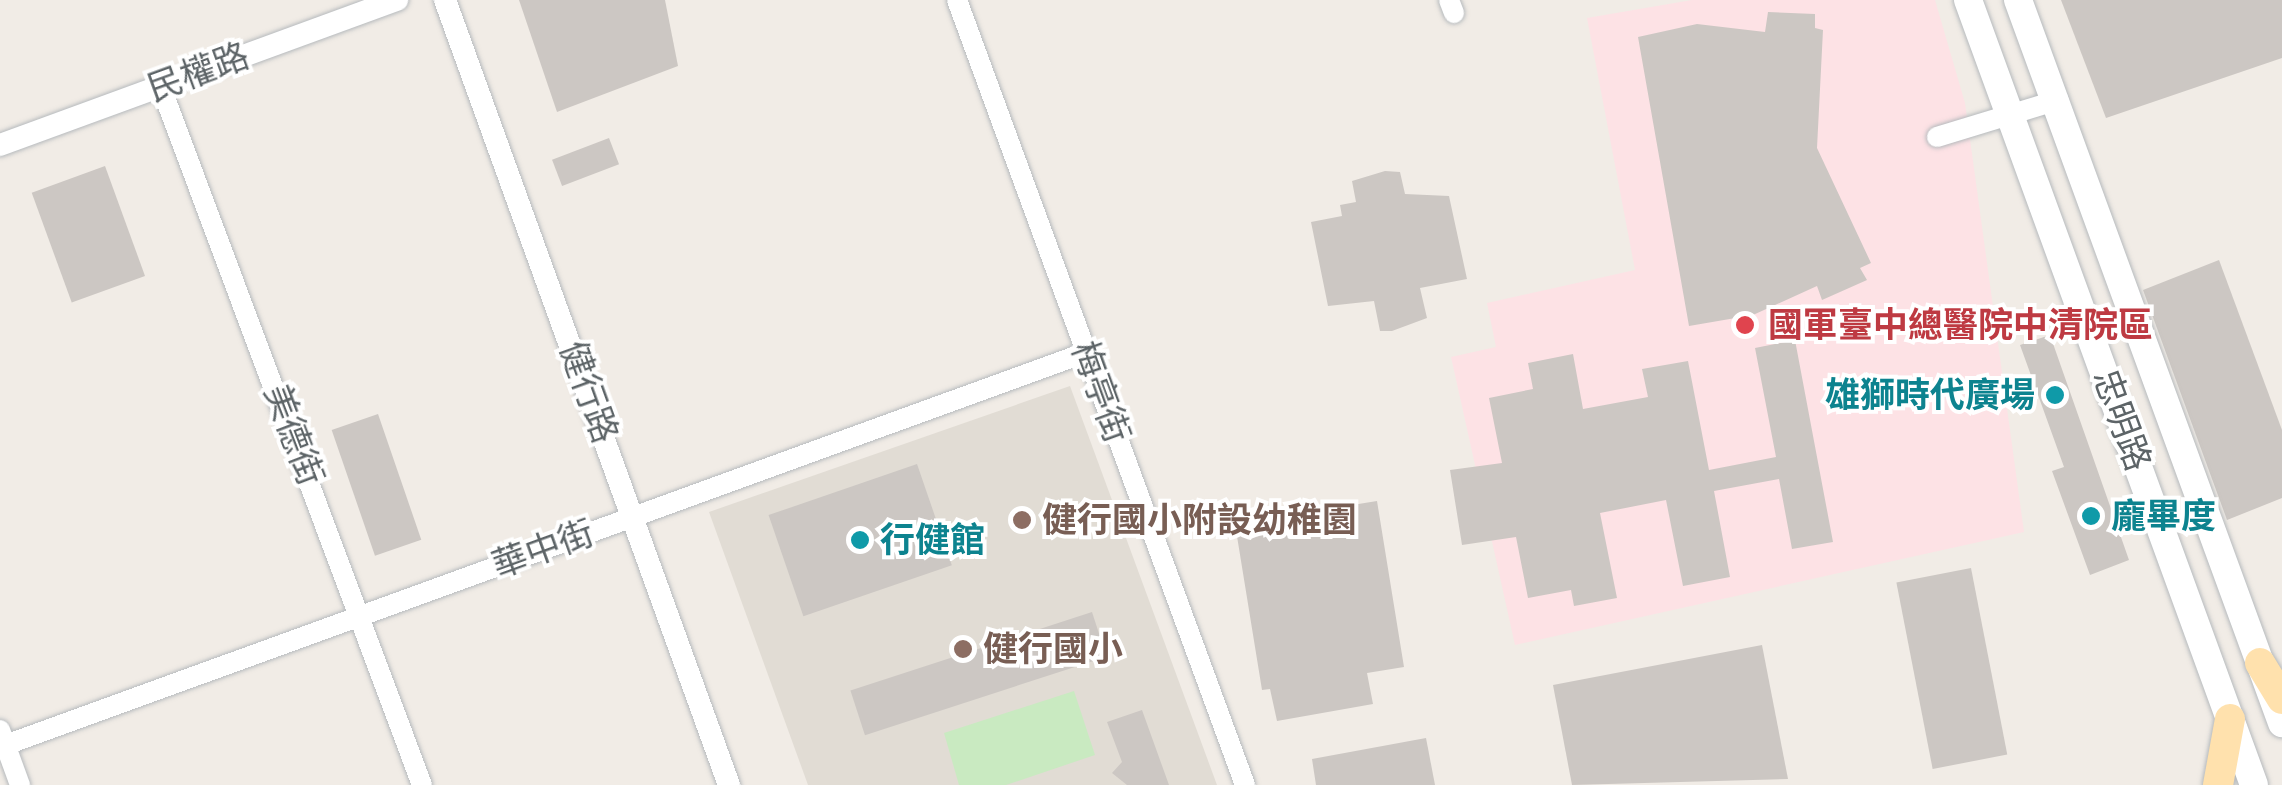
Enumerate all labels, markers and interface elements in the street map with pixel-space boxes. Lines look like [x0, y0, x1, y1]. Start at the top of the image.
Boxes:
street label: 民權路 [141, 34, 255, 110]
place label: 國軍臺中總醫院中清院區 [1768, 304, 2153, 346]
marker: 國軍臺中總醫院中清院區 [1732, 312, 1758, 338]
street label: 健行路 [551, 335, 627, 449]
street label: 梅亭街 [1063, 335, 1139, 449]
street label: 忠明路 [2084, 363, 2160, 477]
place label: 雄獅時代廣場 [1825, 374, 2035, 416]
street label: 美德街 [256, 378, 332, 492]
marker: 雄獅時代廣場 [2044, 384, 2066, 406]
place label: 龐畢度 [2111, 495, 2216, 537]
place label: 健行國小附設幼稚園 [1042, 499, 1357, 541]
marker: 龐畢度 [2080, 505, 2102, 527]
marker: 健行國小附設幼稚園 [1011, 509, 1033, 531]
street label: 華中街 [486, 511, 600, 587]
place label: 行健館 [880, 519, 985, 561]
marker: 行健館 [849, 529, 871, 551]
place label: 健行國小 [983, 628, 1123, 670]
marker: 健行國小 [952, 638, 974, 660]

